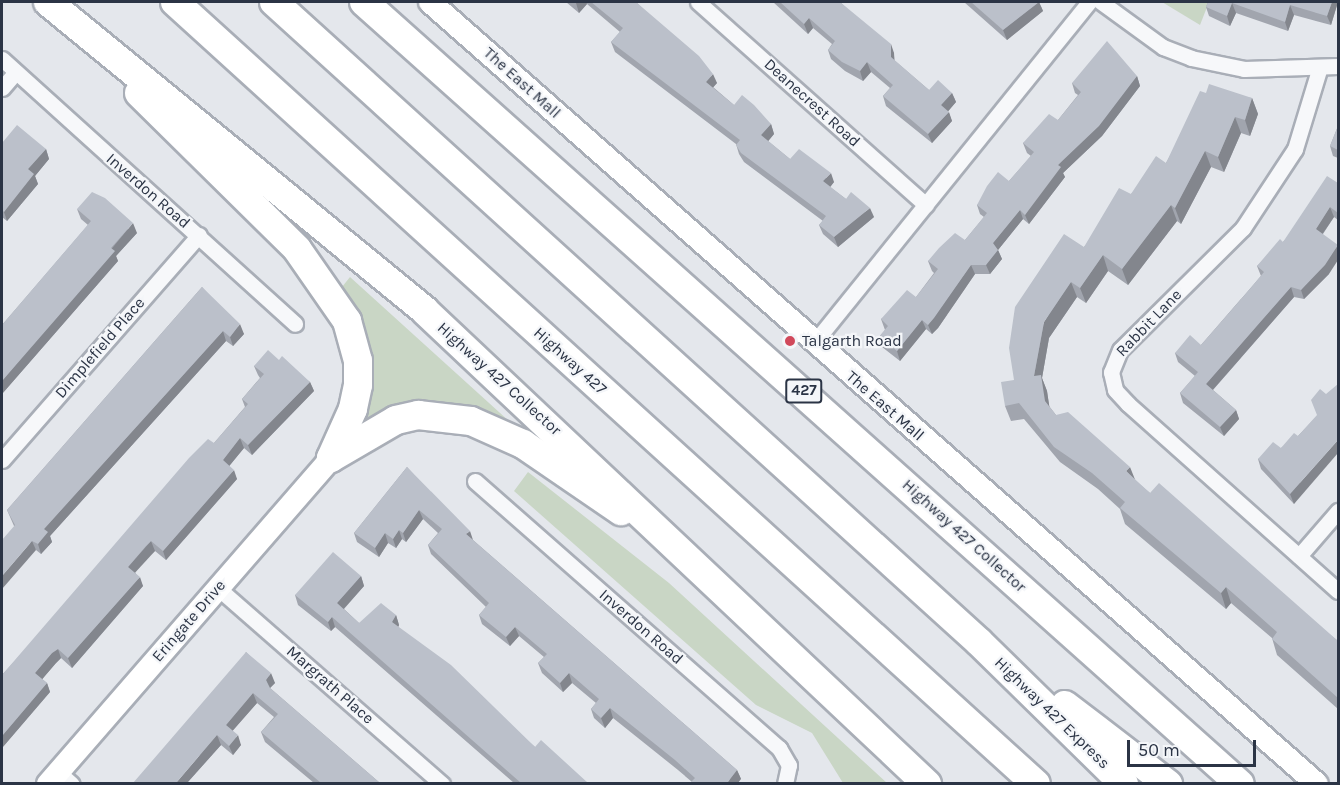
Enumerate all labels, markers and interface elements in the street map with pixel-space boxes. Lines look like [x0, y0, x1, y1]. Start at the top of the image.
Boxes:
street label: The East Mall [480, 43, 564, 123]
street label: Deanecrest Road [760, 55, 864, 151]
street label: Inverdon Road [102, 149, 194, 233]
street label: Rabbit Lane [1112, 285, 1186, 361]
street label: Dimplefield Place [51, 294, 149, 402]
street label: Highway 427 Collector [433, 318, 565, 440]
street label: Highway 427 [530, 323, 610, 399]
place label: Talgarth Road [802, 331, 902, 351]
marker: Talgarth Road [783, 334, 797, 348]
street label: The East Mall [842, 367, 928, 445]
road number: 427 [784, 379, 824, 403]
street label: Highway 427 Collector [898, 475, 1030, 597]
street label: Eringate Drive [148, 576, 230, 666]
street label: Inverdon Road [595, 585, 687, 669]
street label: Margrath Place [282, 642, 378, 728]
street label: Highway 427 Express [990, 653, 1114, 773]
scale bar [1130, 728, 1259, 766]
text: 50 m [1138, 739, 1180, 761]

